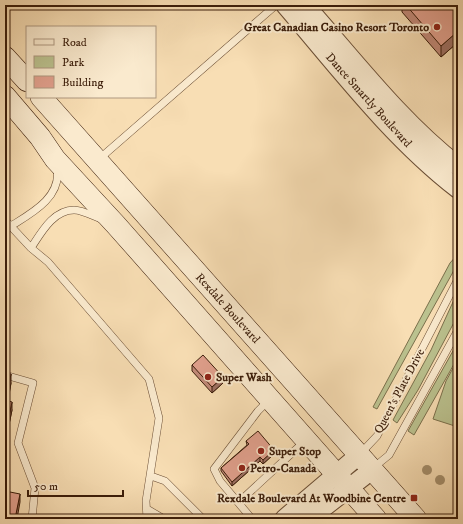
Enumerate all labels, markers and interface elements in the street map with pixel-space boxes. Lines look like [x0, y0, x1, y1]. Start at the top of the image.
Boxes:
place label: Great Canadian Casino Resort Toronto [244, 20, 429, 35]
marker: Great Canadian Casino Resort Toronto [432, 22, 442, 32]
legend [26, 26, 156, 98]
text: Road [62, 35, 87, 50]
street label: Dance Smartly Boulevard [322, 50, 415, 151]
text: Park [62, 55, 84, 70]
text: Building [62, 75, 103, 90]
street label: Rexdale Boulevard [192, 270, 263, 347]
street label: Queen's Plate Drive [371, 346, 428, 436]
place label: Super Wash [216, 370, 273, 385]
marker: Super Wash [203, 372, 213, 382]
place label: Super Stop [269, 444, 321, 459]
marker: Super Stop [256, 446, 266, 456]
place label: Petro-Canada [250, 461, 317, 476]
marker: Petro-Canada [237, 463, 247, 473]
scale bar [28, 472, 123, 498]
text: 50 m [34, 479, 58, 494]
place label: Rexdale Boulevard At Woodbine Centre [217, 491, 406, 506]
marker: Rexdale Boulevard At Woodbine Centre [409, 493, 419, 503]

